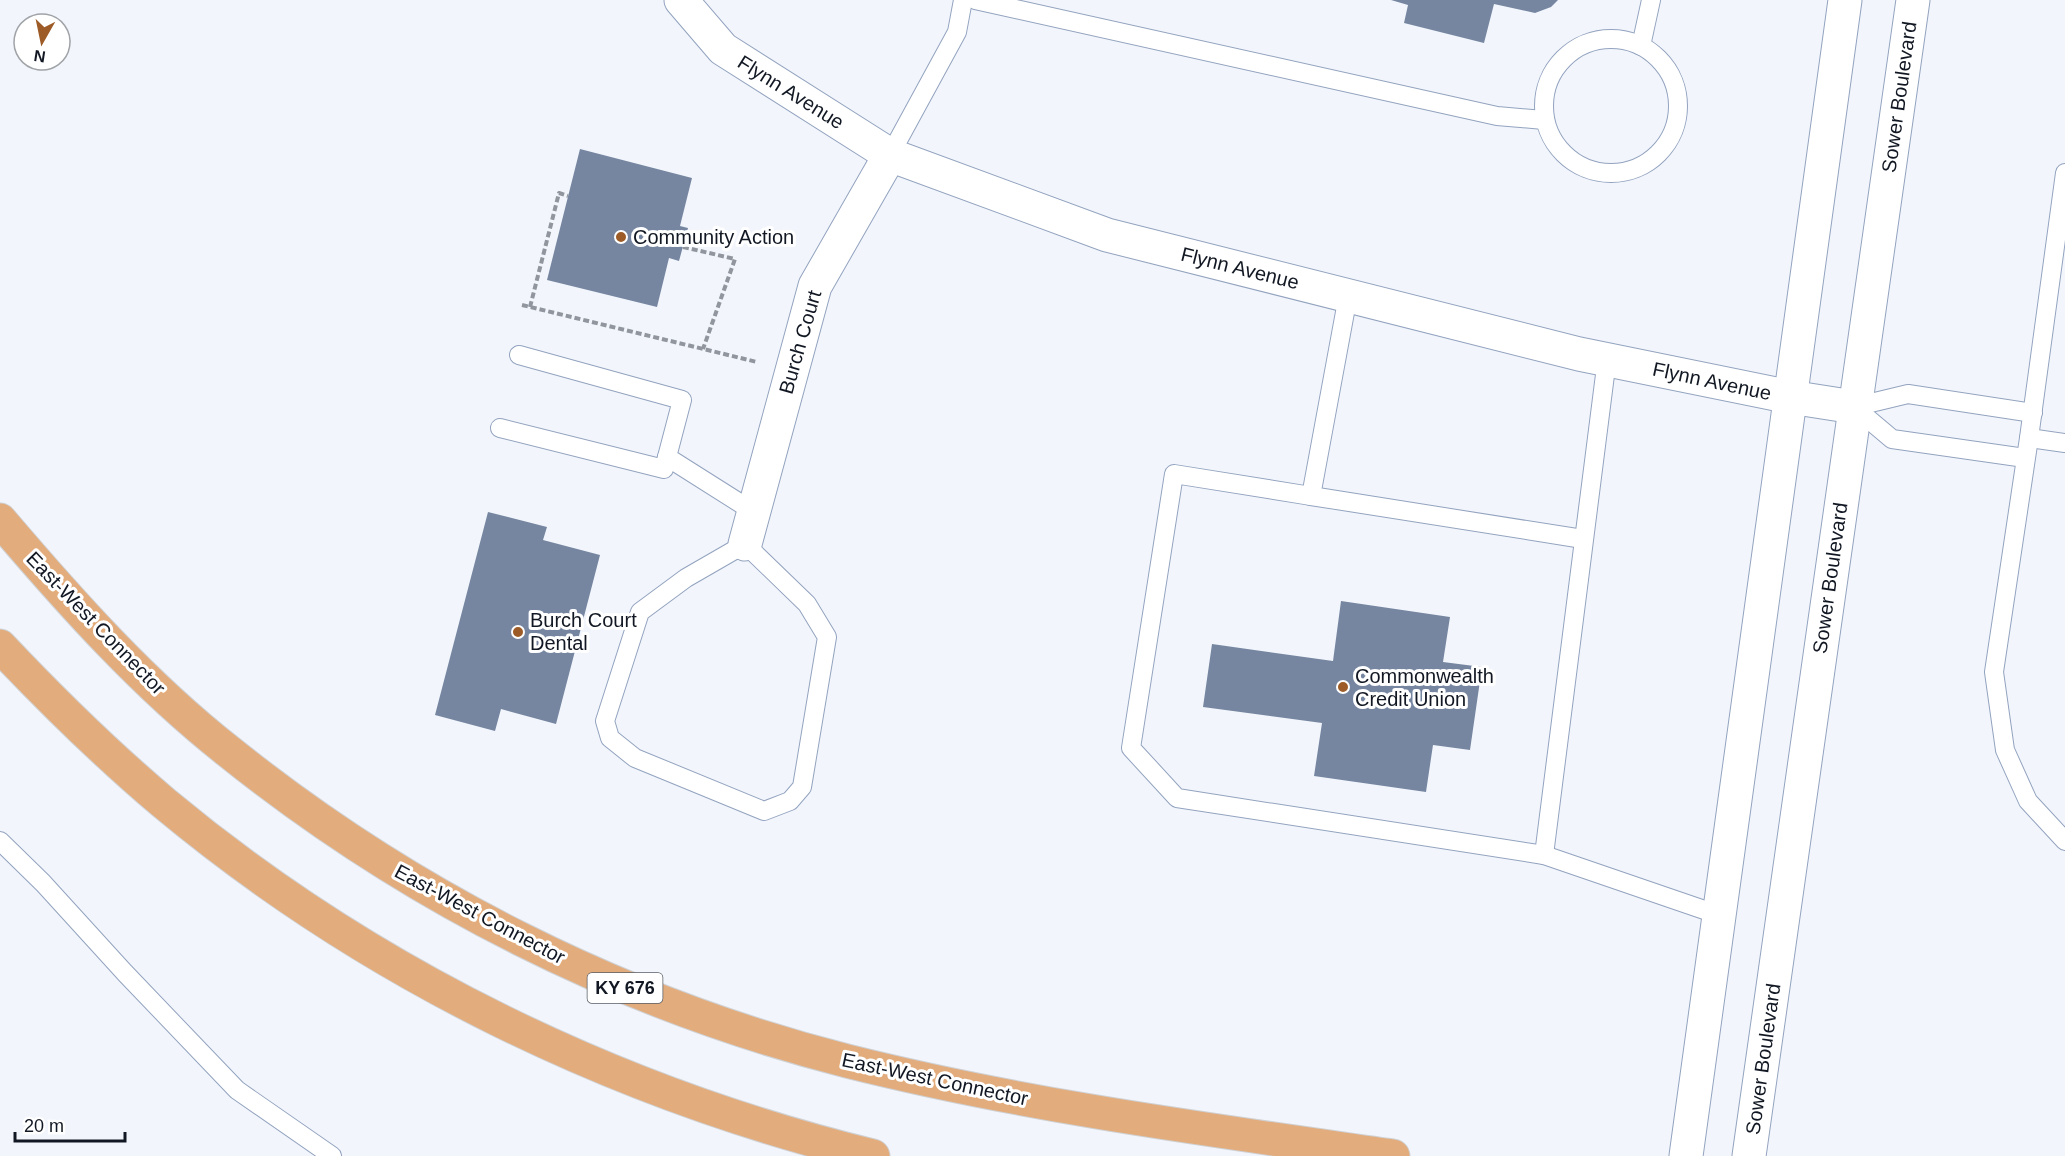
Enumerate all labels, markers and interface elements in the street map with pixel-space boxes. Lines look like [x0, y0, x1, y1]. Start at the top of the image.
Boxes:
north arrow [12, 12, 72, 72]
street label: Sower Boulevard [1878, 20, 1920, 174]
text: N [33, 47, 47, 66]
street label: Flynn Avenue [734, 51, 848, 133]
place label: Community Action [633, 226, 794, 248]
marker: Community Action [614, 230, 628, 244]
street label: Flynn Avenue [1179, 243, 1301, 293]
street label: Burch Court [775, 287, 825, 396]
street label: Flynn Avenue [1651, 358, 1773, 404]
street label: Sower Boulevard [1809, 501, 1851, 655]
street label: East-West Connector [22, 547, 170, 699]
place label: Burch Court Dental [530, 609, 637, 654]
marker: Burch Court Dental [511, 625, 525, 639]
place label: Commonwealth Credit Union [1355, 665, 1494, 710]
marker: Commonwealth Credit Union [1336, 680, 1350, 694]
street label: East-West Connector [391, 860, 569, 968]
road number: KY 676 [588, 973, 662, 1003]
street label: Sower Boulevard [1742, 982, 1784, 1136]
street label: East-West Connector [840, 1049, 1030, 1110]
scale bar [15, 1105, 124, 1143]
text: 20 m [24, 1116, 64, 1136]

